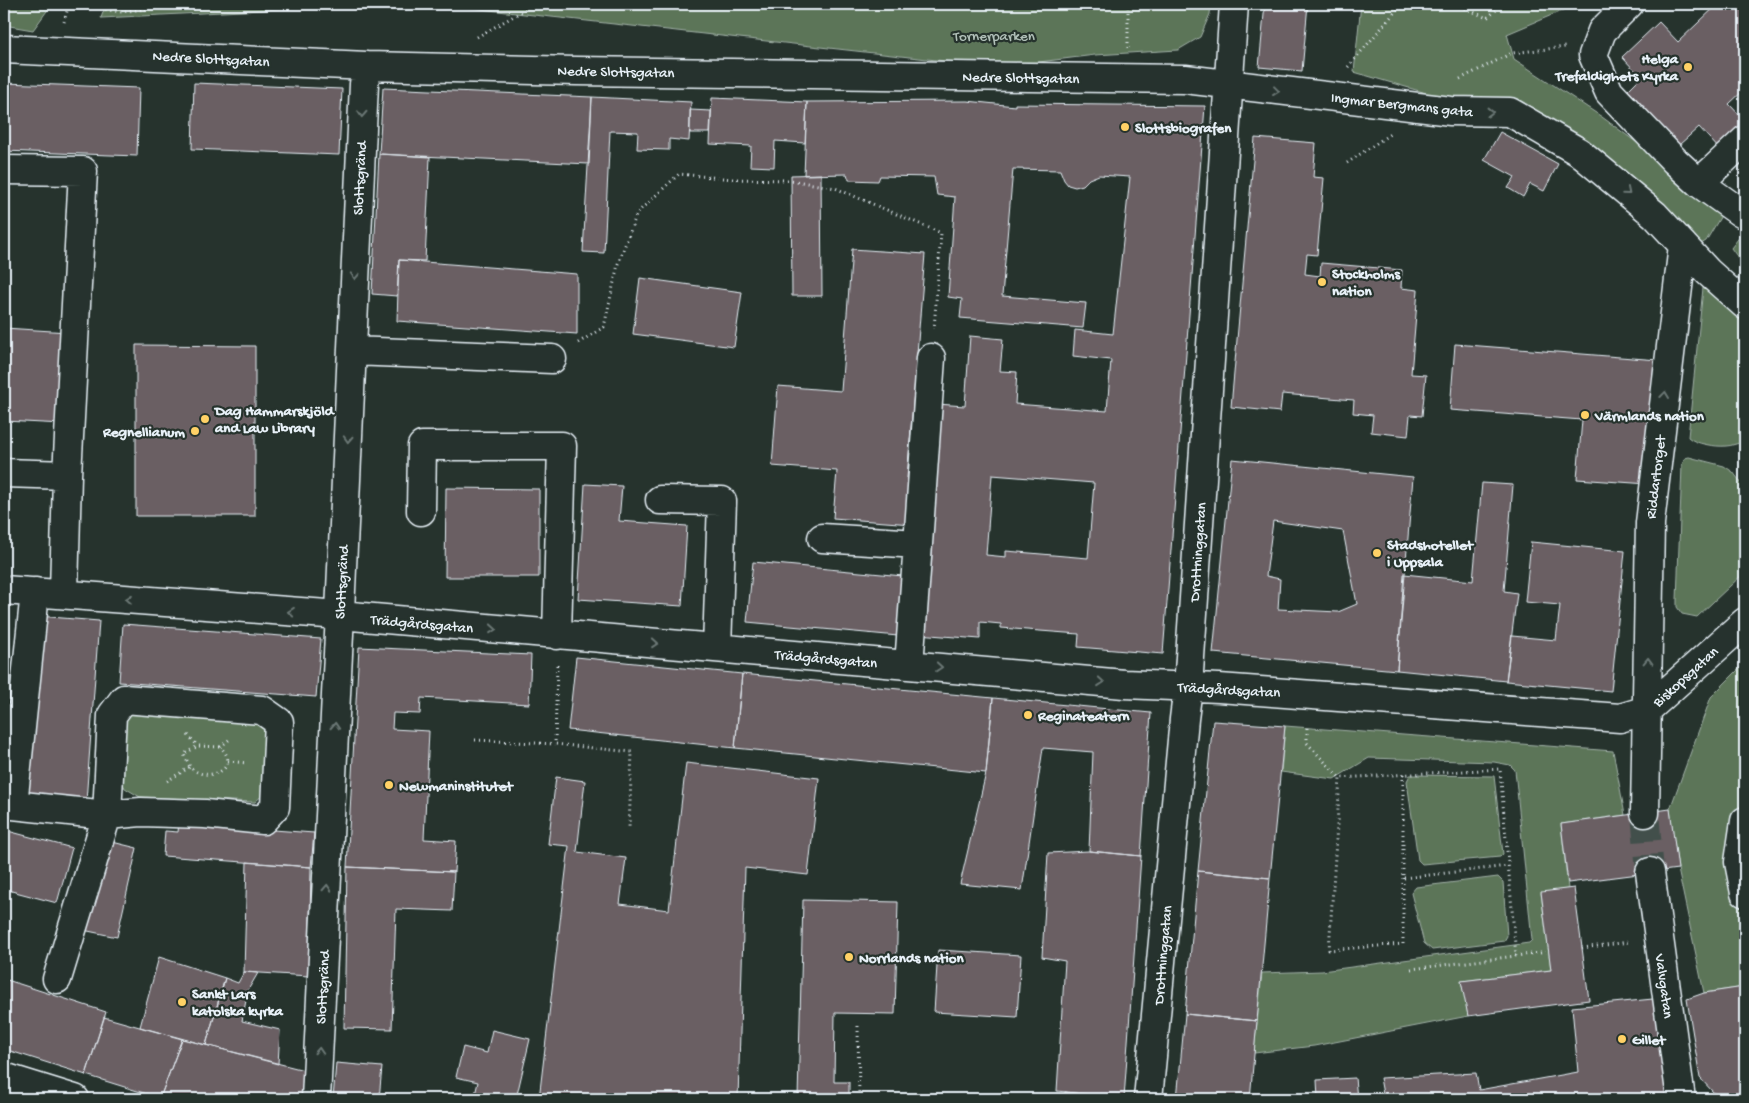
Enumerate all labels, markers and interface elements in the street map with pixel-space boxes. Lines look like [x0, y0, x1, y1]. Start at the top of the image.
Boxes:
park label: Tornerparken [952, 28, 1035, 46]
street label: Nedre Slottsgatan [152, 48, 270, 72]
place label: Helga Trefaldighets Kyrka [1554, 51, 1679, 86]
marker: Helga Trefaldighets Kyrka [1682, 61, 1694, 73]
street label: Nedre Slottsgatan [557, 63, 675, 83]
street label: Nedre Slottsgatan [962, 69, 1080, 89]
one-way arrow [1273, 85, 1281, 96]
street label: Ingmar Bergmans gata [1330, 90, 1474, 122]
one-way arrow [1486, 107, 1494, 117]
one-way arrow [357, 110, 368, 118]
place label: Slottsbiografen [1135, 120, 1232, 138]
marker: Slottsbiografen [1119, 121, 1131, 133]
street label: Slottsgränd [350, 140, 372, 215]
one-way arrow [1621, 186, 1630, 194]
place label: Stockholms nation [1332, 266, 1401, 301]
one-way arrow [350, 273, 360, 281]
marker: Stockholms nation [1316, 276, 1328, 288]
one-way arrow [1659, 390, 1670, 398]
place label: Dag Hammarskjöld and Law Library [213, 403, 336, 438]
place label: Värmlands nation [1594, 408, 1705, 426]
marker: Värmlands nation [1579, 409, 1591, 421]
marker: Dag Hammarskjöld and Law Library [199, 413, 211, 425]
place label: Regnellianum [102, 424, 185, 442]
marker: Regnellianum [189, 425, 201, 437]
street label: Riddartorget [1643, 433, 1671, 520]
one-way arrow [342, 435, 353, 443]
street label: Drottninggatan [1186, 502, 1211, 603]
place label: Stadshotellet i Uppsala [1387, 537, 1475, 572]
street label: Slottsgränd [332, 544, 354, 619]
marker: Stadshotellet i Uppsala [1371, 547, 1383, 559]
one-way arrow [125, 593, 133, 604]
one-way arrow [287, 607, 295, 618]
street label: Trädgårdsgatan [369, 611, 474, 638]
one-way arrow [489, 623, 497, 634]
one-way arrow [651, 637, 659, 648]
street label: Biskopsgatan [1649, 643, 1723, 712]
street label: Trädgårdsgatan [773, 646, 878, 673]
one-way arrow [1643, 657, 1653, 665]
one-way arrow [935, 662, 943, 673]
one-way arrow [1097, 676, 1105, 687]
street label: Trädgårdsgatan [1176, 679, 1281, 703]
place label: Reginateatern [1037, 708, 1130, 726]
marker: Reginateatern [1022, 709, 1034, 721]
one-way arrow [329, 722, 340, 730]
place label: Newmaninstitutet [399, 778, 515, 796]
marker: Newmaninstitutet [383, 779, 395, 791]
one-way arrow [321, 884, 332, 892]
street label: Drottninggatan [1151, 905, 1177, 1007]
street label: Slottsgränd [313, 949, 335, 1024]
place label: Norrlands nation [859, 950, 964, 968]
marker: Norrlands nation [843, 951, 855, 963]
street label: Valvgatan [1649, 952, 1676, 1020]
place label: Sankt Lars katolska kyrka [192, 986, 283, 1021]
marker: Sankt Lars katolska kyrka [176, 996, 188, 1008]
place label: Gillet [1632, 1032, 1667, 1050]
marker: Gillet [1616, 1033, 1628, 1045]
one-way arrow [313, 1046, 324, 1054]

